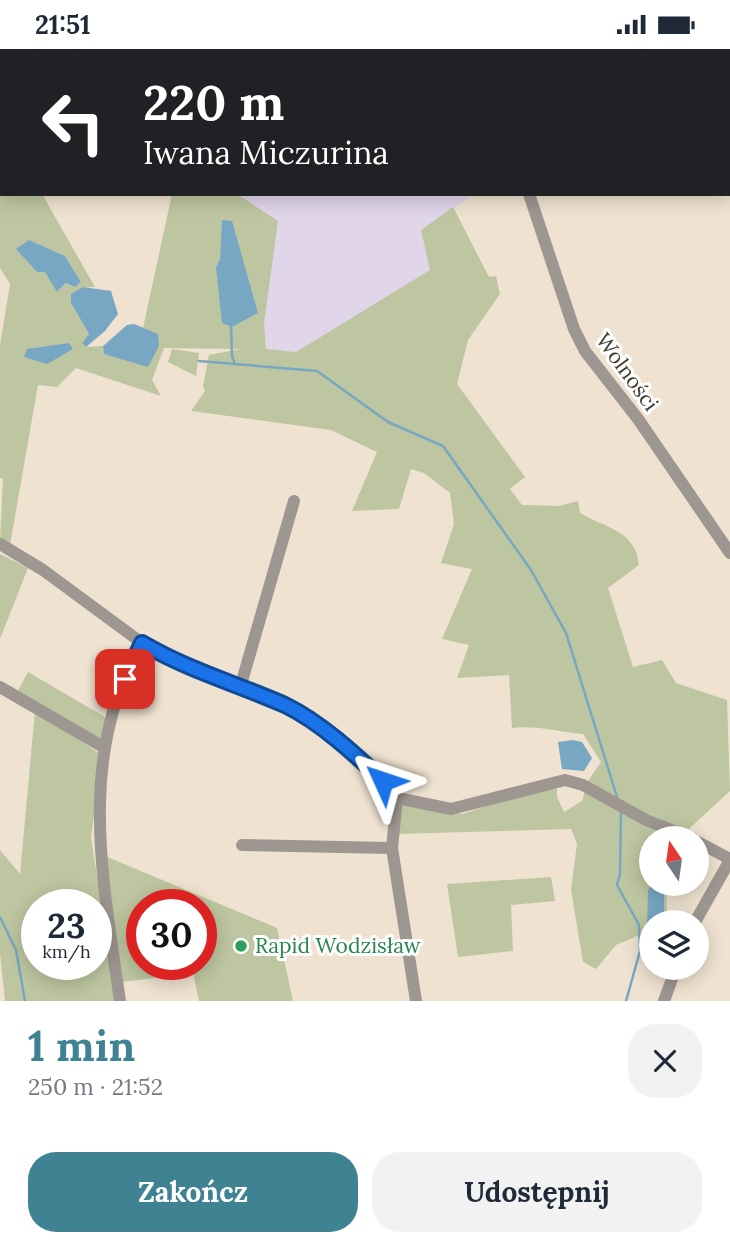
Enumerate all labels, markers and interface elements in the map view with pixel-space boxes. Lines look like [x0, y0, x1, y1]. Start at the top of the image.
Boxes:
text: 21:51 [35, 8, 91, 41]
text: 220 m [143, 71, 284, 133]
icon: left [28, 77, 119, 168]
text: Iwana Miczurina [143, 132, 389, 173]
street label: Wolności [590, 327, 665, 416]
pin [95, 649, 155, 709]
icon: arrive [106, 660, 144, 698]
position arrow [346, 744, 420, 818]
north arrow [639, 826, 709, 896]
map controls [639, 826, 709, 980]
speed limit sign: 30 [126, 889, 217, 980]
text: 23 [47, 903, 86, 948]
button: layers [639, 910, 709, 980]
place label: Rapid Wodzisław [255, 932, 421, 959]
marker: Rapid Wodzisław [233, 938, 249, 954]
text: km/h [42, 940, 91, 963]
text: 1 min [28, 1019, 135, 1073]
button: close [628, 1024, 702, 1098]
text: 250 m · 21:52 [28, 1072, 163, 1101]
button: Zakończ [28, 1152, 358, 1232]
button: Udostępnij [372, 1152, 702, 1232]

